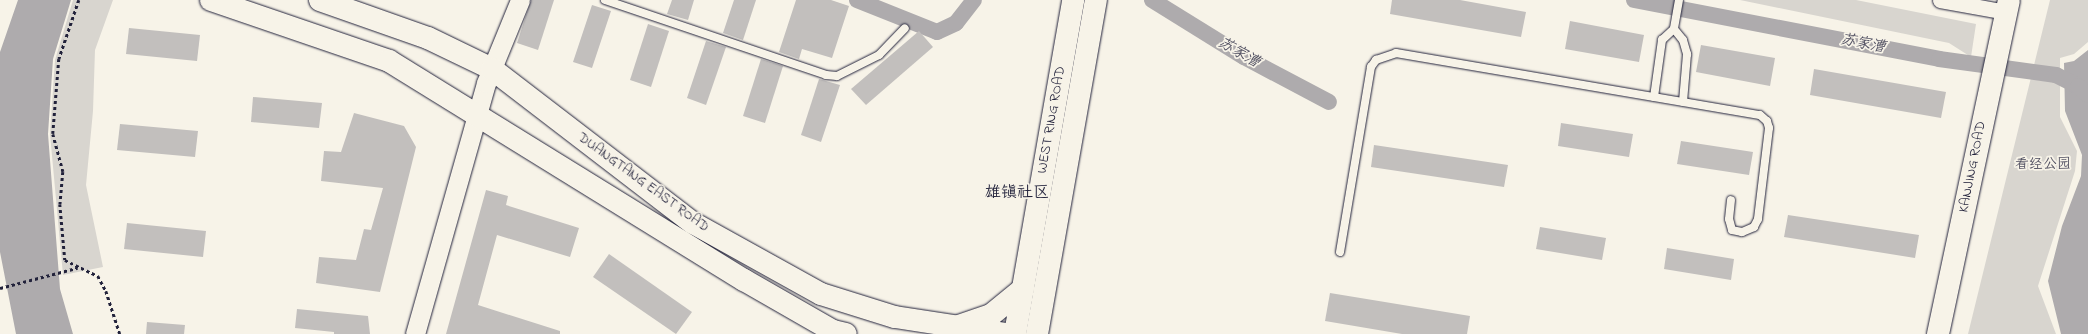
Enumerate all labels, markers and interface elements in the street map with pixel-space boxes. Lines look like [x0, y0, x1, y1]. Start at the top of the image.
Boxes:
water label: 苏家漕 [1839, 31, 1887, 57]
water label: 苏家漕 [1215, 34, 1263, 72]
street label: WEST RING ROAD [1034, 65, 1070, 175]
street label: KANJING ROAD [1956, 120, 1990, 214]
street label: DUANGTANG EAST ROAD [574, 130, 712, 236]
park label: 看经公园 [2015, 157, 2071, 173]
district label: 雄镇社区 [985, 183, 1049, 203]

